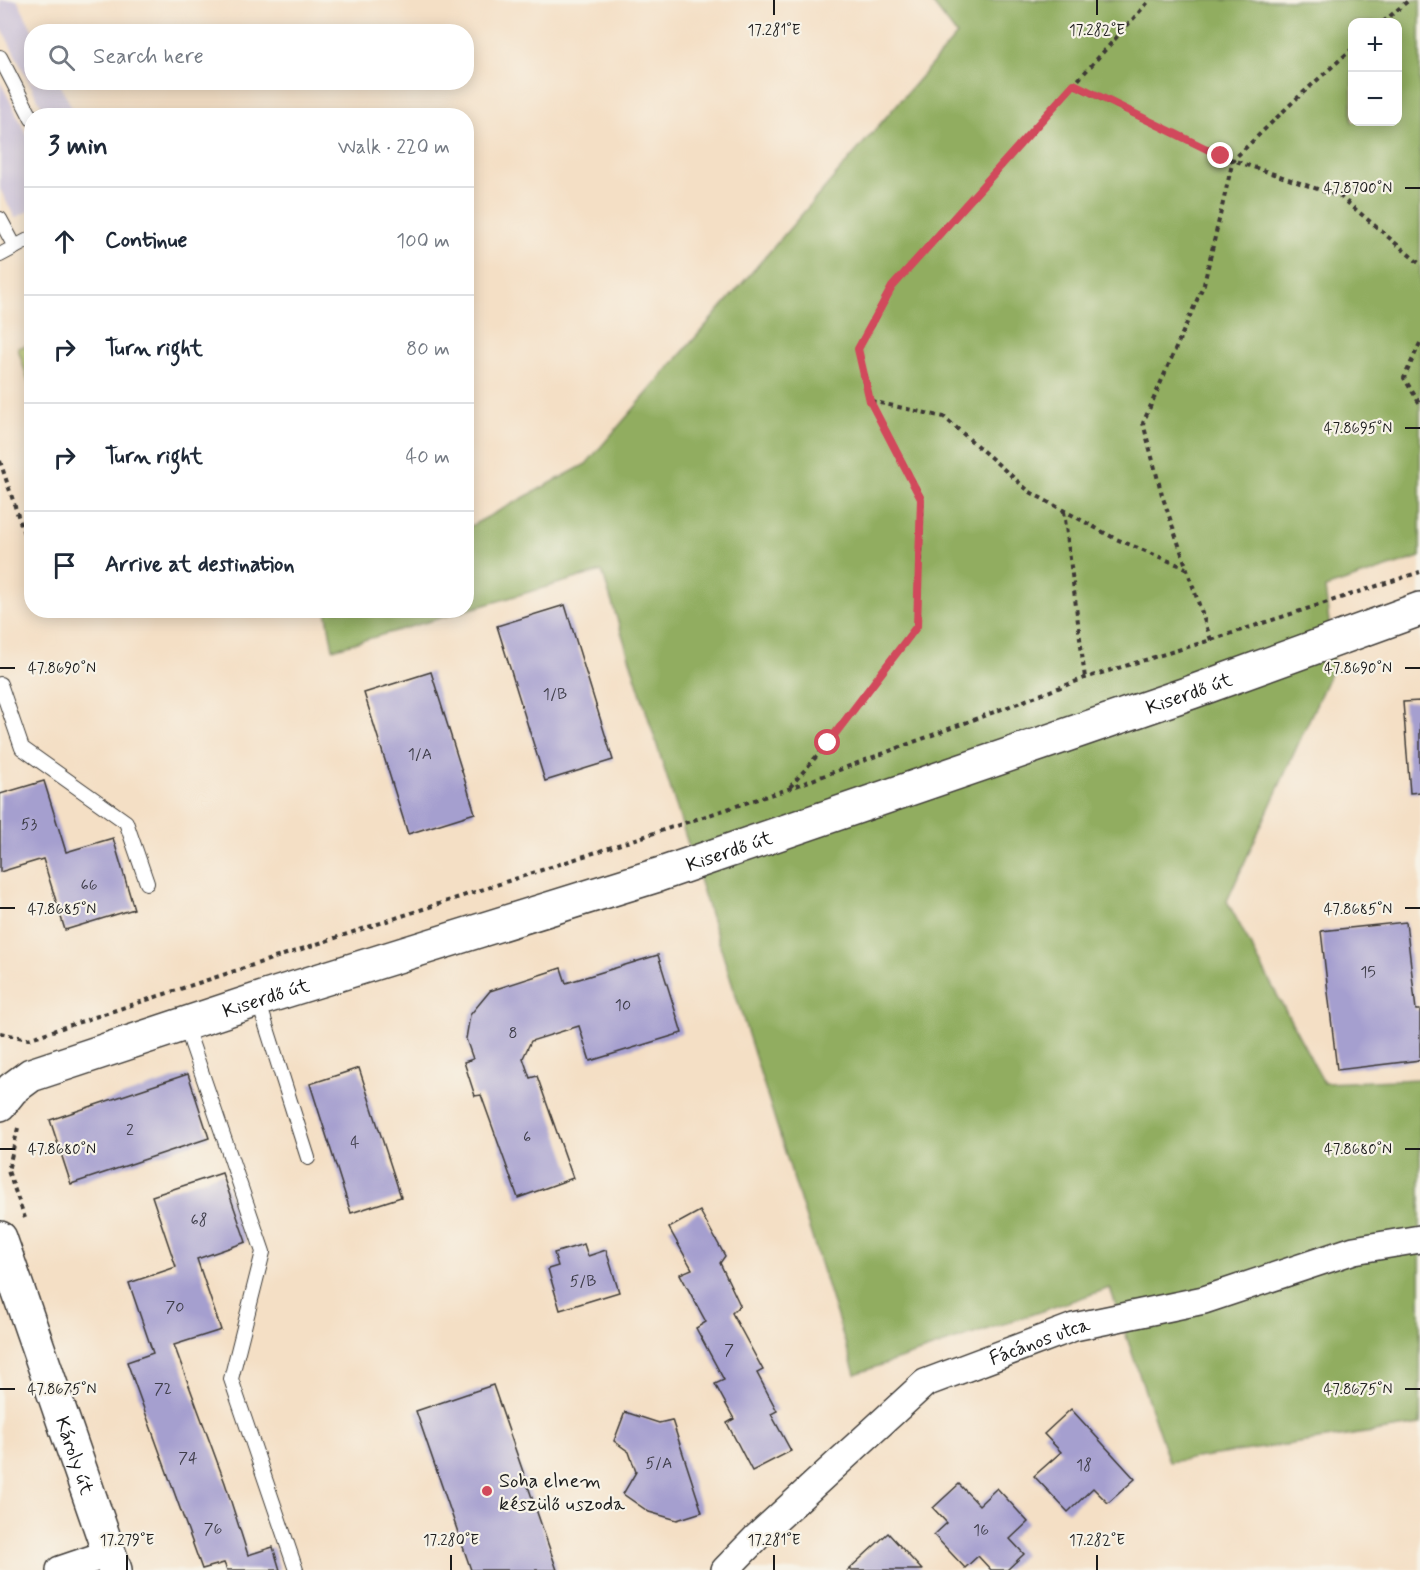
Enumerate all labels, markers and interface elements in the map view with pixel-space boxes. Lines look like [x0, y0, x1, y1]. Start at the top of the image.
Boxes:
map controls [1348, 18, 1402, 126]
button: + [1348, 18, 1402, 72]
text: 17.281°E [747, 21, 801, 41]
text: 17.282°E [1069, 21, 1125, 41]
search box [24, 24, 474, 90]
icon: search [45, 41, 78, 74]
text: Search here [93, 43, 204, 71]
button: − [1348, 72, 1402, 126]
text: 3 min [48, 130, 108, 164]
text: Walk · 220 m [338, 134, 450, 161]
route end [1207, 142, 1233, 168]
text: 47.8700°N [1324, 179, 1392, 199]
icon: ahead [48, 225, 81, 258]
text: Continue [105, 227, 187, 255]
text: 100 m [396, 228, 450, 255]
icon: right [48, 333, 81, 366]
text: Turn right [105, 335, 203, 363]
text: 80 m [406, 336, 450, 363]
text: 47.8695°N [1324, 419, 1392, 439]
icon: right [48, 441, 81, 474]
text: Turn right [105, 443, 203, 471]
text: 40 m [406, 444, 450, 471]
icon: arrive [48, 549, 81, 582]
text: Arrive at destination [105, 551, 295, 579]
text: 47.8690°N [28, 659, 96, 679]
text: 47.8690°N [1324, 659, 1392, 679]
street label: Kiserdő út [1143, 667, 1236, 722]
house number: 1/B [543, 684, 567, 705]
route start [814, 729, 840, 755]
house number: 1/A [408, 744, 432, 765]
house number: 53 [21, 814, 37, 835]
street label: Kiserdő út [683, 825, 776, 879]
house number: 66 [80, 875, 98, 896]
text: 47.8685°N [28, 900, 96, 920]
text: 47.8685°N [1324, 900, 1392, 920]
house number: 15 [1360, 962, 1376, 983]
street label: Kiserdő út [219, 972, 313, 1025]
house number: 10 [615, 995, 631, 1016]
house number: 8 [508, 1023, 518, 1044]
house number: 2 [126, 1120, 134, 1141]
house number: 6 [523, 1127, 531, 1148]
house number: 4 [350, 1132, 360, 1153]
text: 47.8680°N [28, 1140, 96, 1160]
text: 47.8680°N [1324, 1140, 1392, 1160]
house number: 68 [191, 1210, 207, 1231]
house number: 5/B [570, 1271, 596, 1292]
house number: 70 [166, 1297, 184, 1318]
street label: Fácános utca [985, 1312, 1094, 1373]
house number: 7 [724, 1340, 734, 1361]
house number: 72 [154, 1379, 172, 1400]
text: 47.8675°N [28, 1380, 97, 1400]
text: 47.8675°N [1324, 1380, 1393, 1400]
street label: Károly út [48, 1413, 100, 1499]
house number: 74 [178, 1448, 198, 1469]
house number: 5/A [645, 1453, 673, 1474]
house number: 18 [1076, 1455, 1092, 1476]
place label: Soha elnem készülő uszoda [499, 1468, 626, 1518]
marker: Soha elnem készülő uszoda [480, 1484, 494, 1498]
house number: 76 [204, 1519, 222, 1540]
house number: 16 [973, 1520, 989, 1541]
text: 17.279°E [100, 1531, 154, 1551]
text: 17.280°E [423, 1531, 479, 1551]
text: 17.281°E [747, 1531, 801, 1551]
text: 17.282°E [1069, 1531, 1125, 1551]

